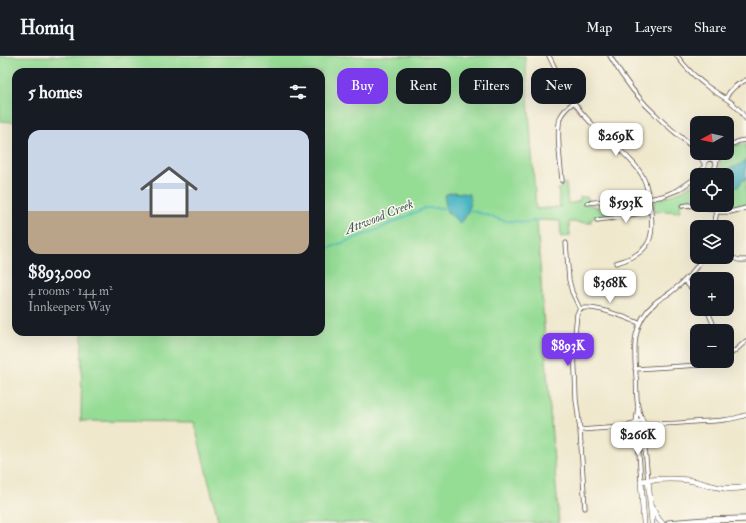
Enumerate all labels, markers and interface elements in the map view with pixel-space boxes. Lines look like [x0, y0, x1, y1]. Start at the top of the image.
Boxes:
text: Homiq [20, 16, 74, 40]
text: Map [586, 19, 612, 36]
text: Layers [634, 19, 672, 36]
text: Share [694, 19, 726, 36]
chip: Buy [337, 68, 388, 104]
chip: Rent [396, 68, 451, 104]
chip: Filters [459, 68, 523, 104]
chip: New [531, 68, 586, 104]
icon: filters [287, 81, 309, 103]
text: 5 homes [28, 82, 82, 103]
north arrow [690, 116, 734, 160]
map controls [690, 116, 734, 368]
pin: $269K [588, 123, 644, 157]
text: $269K [598, 128, 634, 144]
icon: home [133, 156, 205, 228]
button: locate [690, 168, 734, 212]
pin: $593K [598, 190, 654, 224]
text: $593K [609, 195, 643, 211]
water label: Attwood Creek [340, 196, 416, 239]
button: layers [690, 220, 734, 264]
text: $893,000 [28, 262, 91, 283]
pin: $368K [582, 270, 638, 304]
button: + [690, 272, 734, 316]
text: $368K [593, 275, 627, 291]
text: 4 rooms · 144 m² [28, 283, 113, 299]
text: Innkeepers Way [28, 299, 111, 315]
button: − [690, 324, 734, 368]
pin: $893K [540, 333, 596, 367]
text: $893K [551, 338, 585, 354]
pin: $266K [610, 422, 666, 456]
text: $266K [620, 427, 656, 443]

